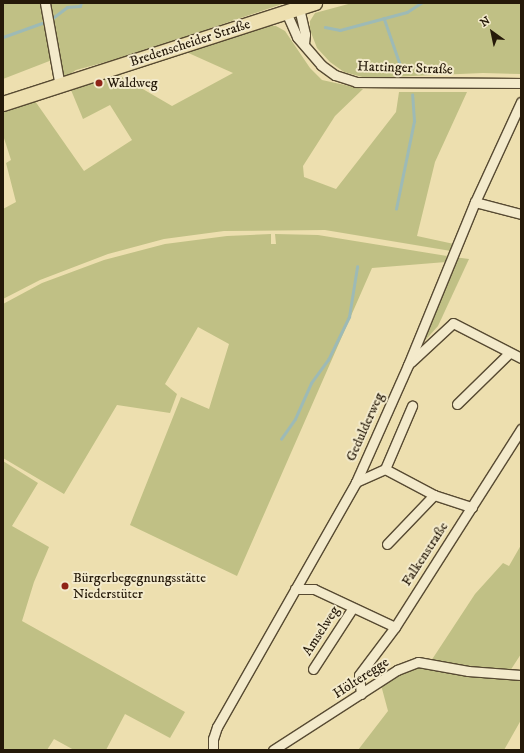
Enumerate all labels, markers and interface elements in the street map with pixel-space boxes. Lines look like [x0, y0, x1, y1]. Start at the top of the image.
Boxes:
north arrow [472, 12, 512, 52]
text: N [478, 14, 493, 30]
street label: Bredenscheider Straße [128, 16, 252, 70]
street label: Hattinger Straße [357, 58, 453, 78]
place label: Waldweg [107, 75, 158, 91]
marker: Waldweg [94, 78, 104, 88]
street label: Gedulderweg [342, 390, 388, 464]
street label: Falkenstraße [398, 519, 452, 589]
place label: Bürgerbegegnungsstätte Niederstüter [73, 570, 206, 602]
marker: Bürgerbegegnungsstätte Niederstüter [60, 581, 70, 591]
street label: Amselweg [299, 603, 343, 659]
street label: Hölteregge [330, 654, 392, 702]

